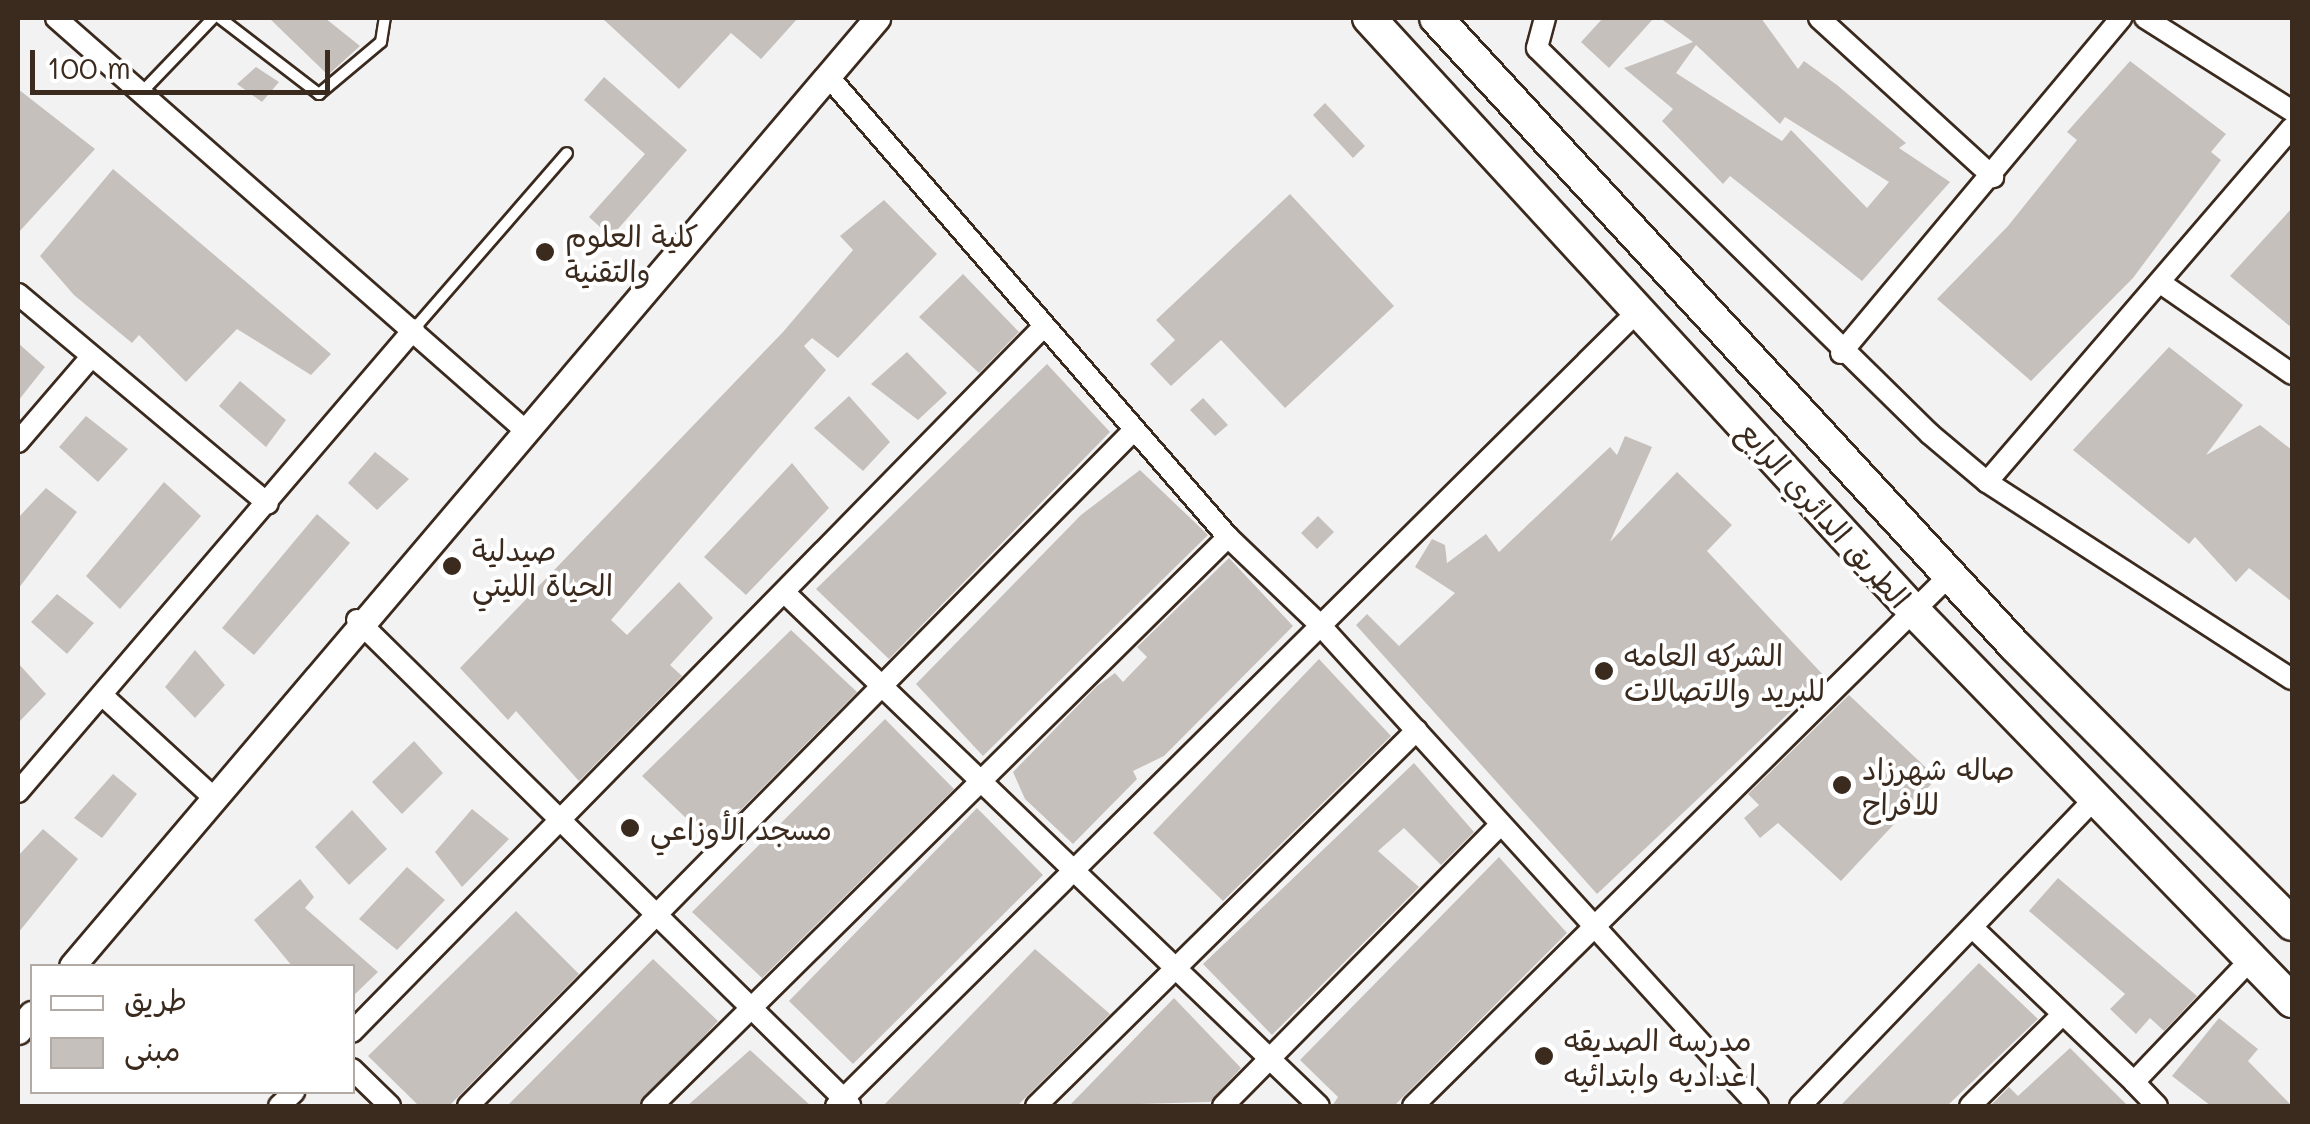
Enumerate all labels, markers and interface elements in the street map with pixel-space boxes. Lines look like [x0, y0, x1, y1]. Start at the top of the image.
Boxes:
scale bar [35, 30, 335, 92]
text: 100 m [47, 47, 131, 87]
place label: كلية العلوم والتقنية [565, 217, 699, 288]
marker: كلية العلوم والتقنية [534, 241, 556, 263]
street label: الطريق الدائري الرابع [1731, 413, 1919, 615]
place label: صيدلية الحياة الليتي [472, 531, 613, 602]
marker: صيدلية الحياة الليتي [441, 555, 463, 577]
place label: الشركه العامه للبريد والاتصالات [1624, 636, 1825, 706]
marker: الشركه العامه للبريد والاتصالات [1593, 660, 1615, 682]
place label: صاله شهرزاد للافراح [1862, 750, 2015, 820]
marker: صاله شهرزاد للافراح [1831, 774, 1853, 796]
place label: مسجد الأوزاعي [650, 810, 832, 846]
marker: مسجد الأوزاعي [619, 817, 641, 839]
legend [30, 964, 355, 1094]
text: طريق [124, 979, 187, 1019]
place label: مدرسه الصديقه اعداديه وابتدائيه [1564, 1021, 1756, 1092]
text: مبنى [124, 1029, 180, 1069]
marker: مدرسه الصديقه اعداديه وابتدائيه [1533, 1045, 1555, 1067]

